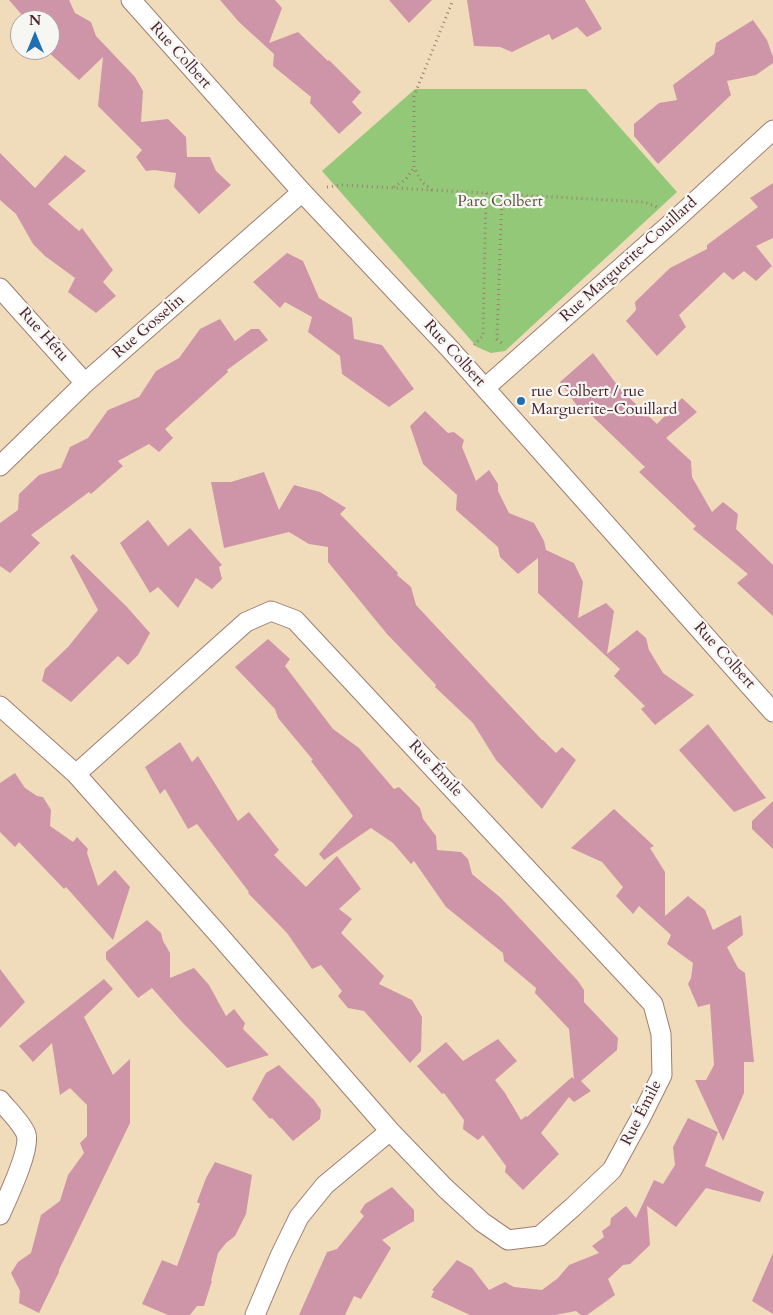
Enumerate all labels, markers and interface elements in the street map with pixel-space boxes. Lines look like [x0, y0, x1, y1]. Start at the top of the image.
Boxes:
north arrow [10, 10, 60, 60]
text: N [29, 11, 41, 30]
street label: Rue Colbert [145, 19, 215, 93]
park label: Parc Colbert [457, 192, 543, 212]
street label: Rue Marguerite-Couillard [557, 193, 701, 327]
street label: Rue Gosselin [109, 291, 189, 363]
street label: Rue Hétu [14, 304, 72, 366]
street label: Rue Colbert [419, 317, 489, 391]
place label: rue Colbert / rue Marguerite-Couillard [531, 382, 677, 420]
marker: rue Colbert / rue Marguerite-Couillard [515, 395, 527, 407]
street label: Rue Colbert [689, 619, 759, 693]
street label: Rue Émile [404, 737, 466, 801]
street label: Rue Émile [617, 1077, 667, 1149]

